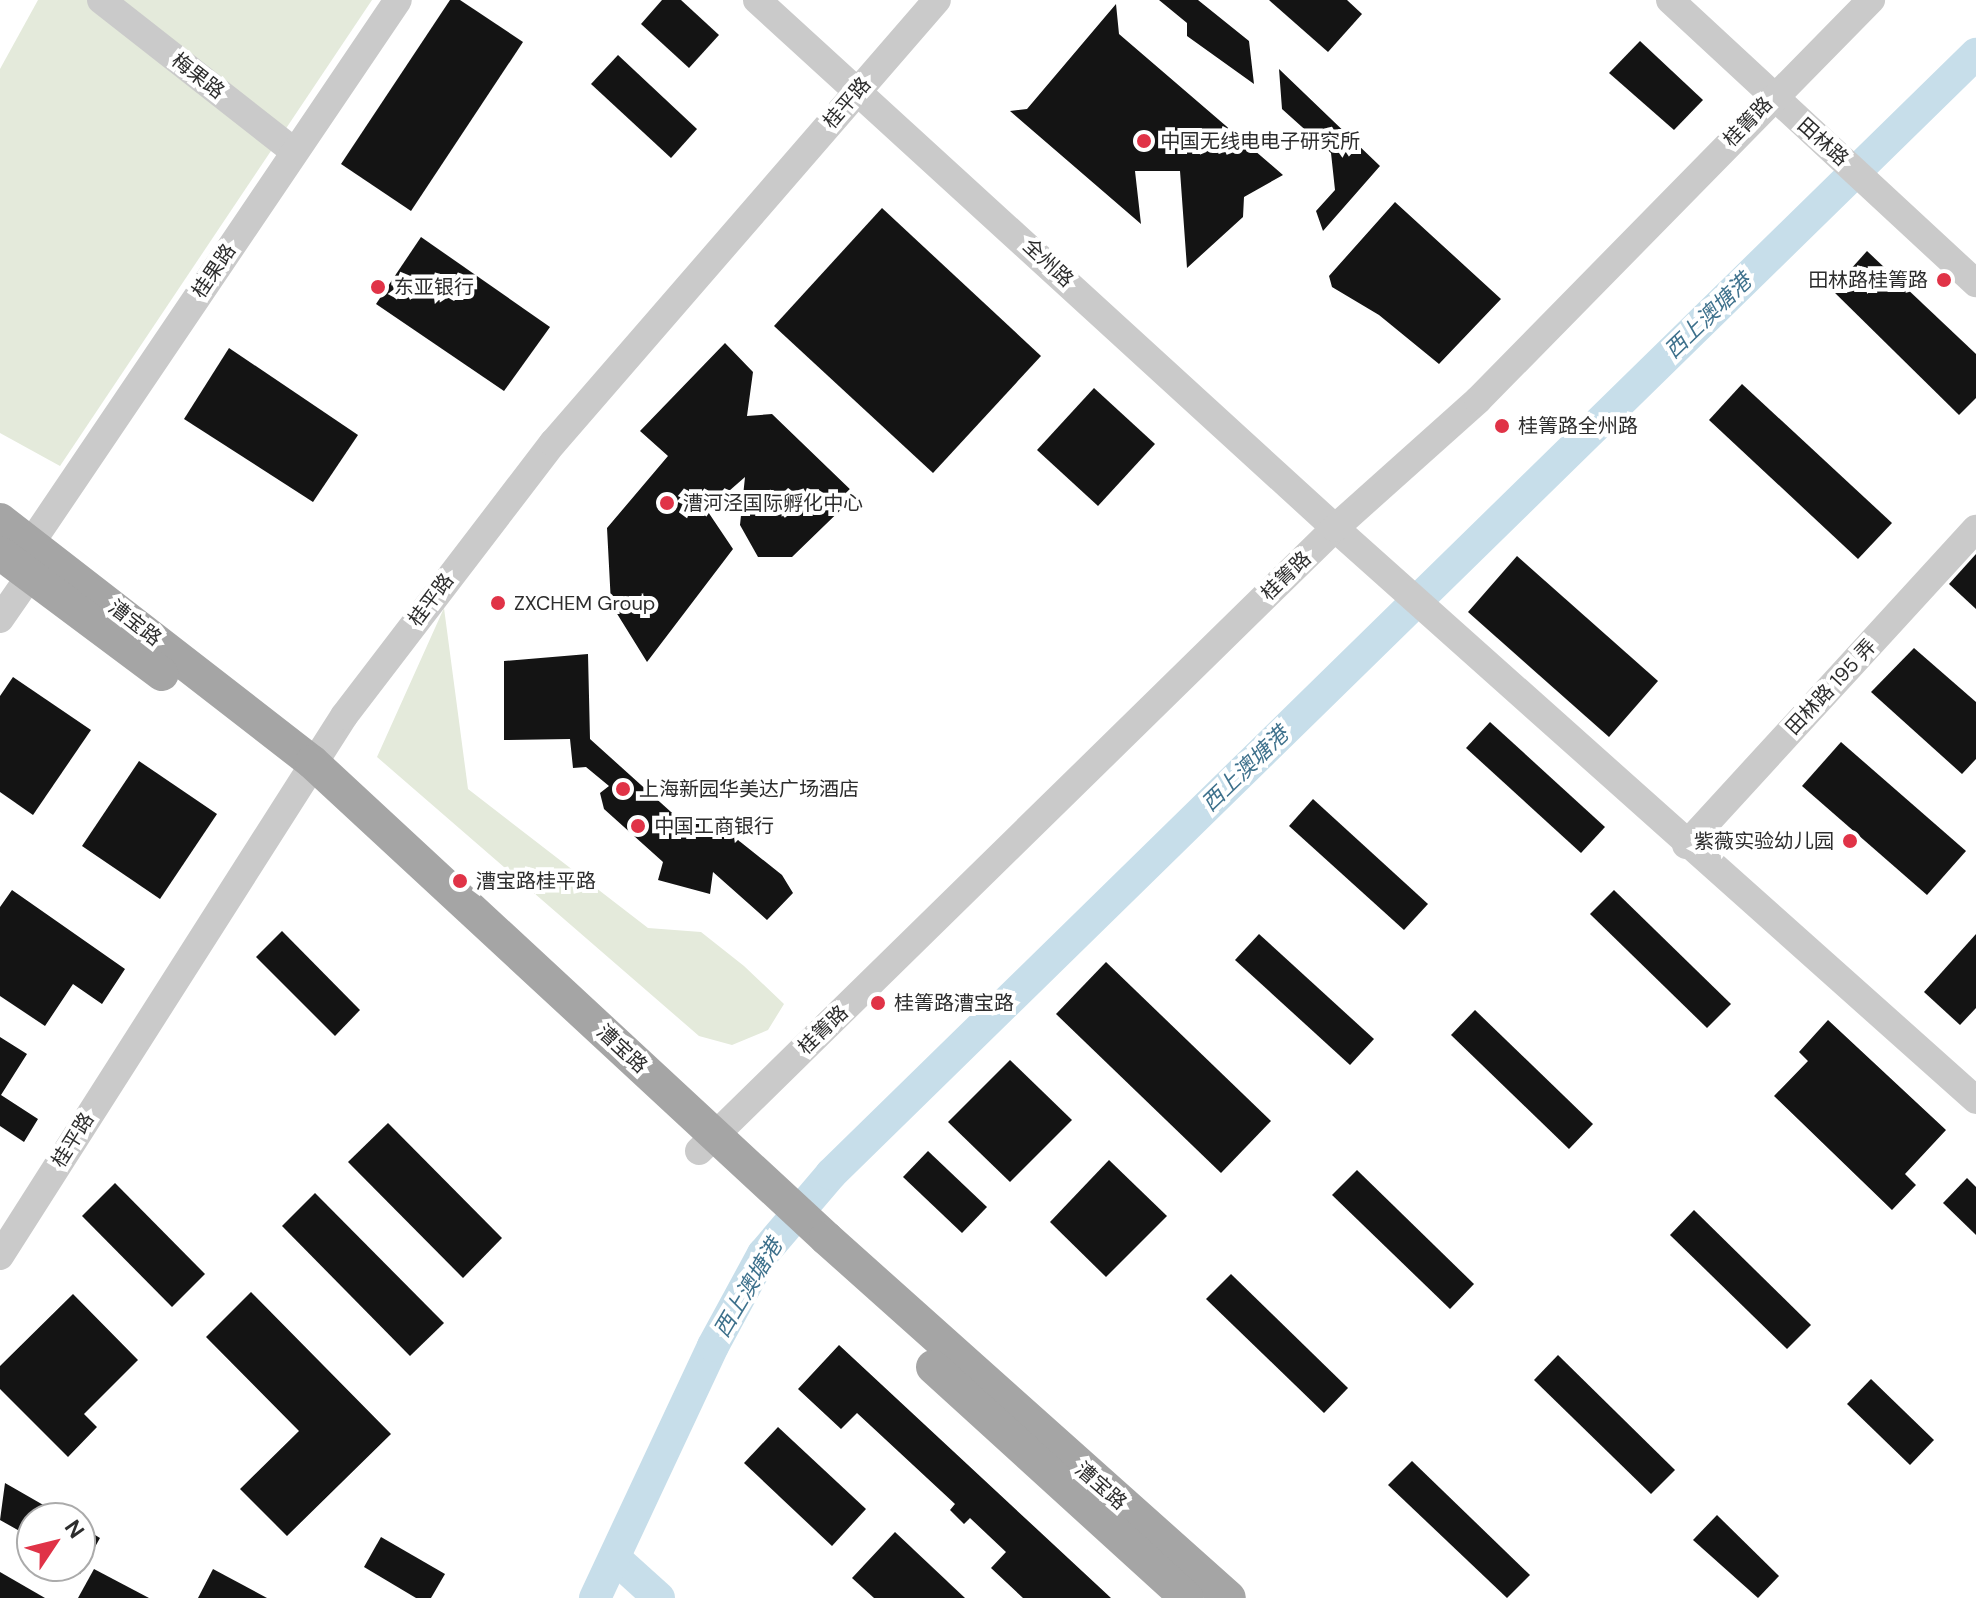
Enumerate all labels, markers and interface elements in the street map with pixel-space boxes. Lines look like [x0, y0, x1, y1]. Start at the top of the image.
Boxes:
street label: 梅果路 [167, 48, 229, 104]
street label: 桂平路 [818, 72, 876, 134]
street label: 桂箐路 [1719, 92, 1777, 152]
street label: 田林路 [1793, 113, 1853, 171]
place label: 中国无线电电子研究所 [1160, 129, 1360, 153]
marker: 中国无线电电子研究所 [1135, 132, 1153, 150]
street label: 全州路 [1018, 234, 1078, 292]
street label: 桂果路 [187, 239, 241, 303]
water label: 西上澳塘港 [1659, 268, 1757, 364]
place label: 田林路桂箐路 [1808, 268, 1928, 292]
marker: 田林路桂箐路 [1935, 271, 1953, 289]
place label: 东亚银行 [394, 275, 474, 299]
marker: 东亚银行 [369, 278, 387, 296]
place label: 桂箐路全州路 [1518, 414, 1638, 438]
marker: 桂箐路全州路 [1493, 417, 1511, 435]
place label: 漕河泾国际孵化中心 [683, 491, 863, 515]
marker: 漕河泾国际孵化中心 [658, 494, 676, 512]
street label: 桂箐路 [1256, 547, 1316, 605]
street label: 桂平路 [403, 569, 459, 631]
place label: ZXCHEM Group [514, 591, 655, 615]
marker: ZXCHEM Group [489, 594, 507, 612]
street label: 漕宝路 [104, 595, 166, 651]
street label: 田林路 195 弄 [1781, 634, 1881, 740]
water label: 西上澳塘港 [1196, 721, 1294, 817]
place label: 上海新园华美达广场酒店 [639, 777, 859, 801]
marker: 上海新园华美达广场酒店 [614, 780, 632, 798]
place label: 中国工商银行 [654, 814, 774, 838]
marker: 中国工商银行 [629, 817, 647, 835]
place label: 紫薇实验幼儿园 [1694, 829, 1834, 853]
marker: 紫薇实验幼儿园 [1841, 832, 1859, 850]
place label: 漕宝路桂平路 [476, 869, 596, 893]
marker: 漕宝路桂平路 [451, 872, 469, 890]
place label: 桂箐路漕宝路 [894, 991, 1014, 1015]
marker: 桂箐路漕宝路 [869, 994, 887, 1012]
street label: 桂箐路 [793, 1001, 853, 1059]
street label: 漕宝路 [592, 1020, 652, 1078]
street label: 桂平路 [47, 1108, 99, 1172]
water label: 西上澳塘港 [708, 1234, 788, 1342]
street label: 漕宝路 [1070, 1457, 1132, 1515]
north arrow [16, 1502, 96, 1582]
text: N [58, 1514, 91, 1544]

